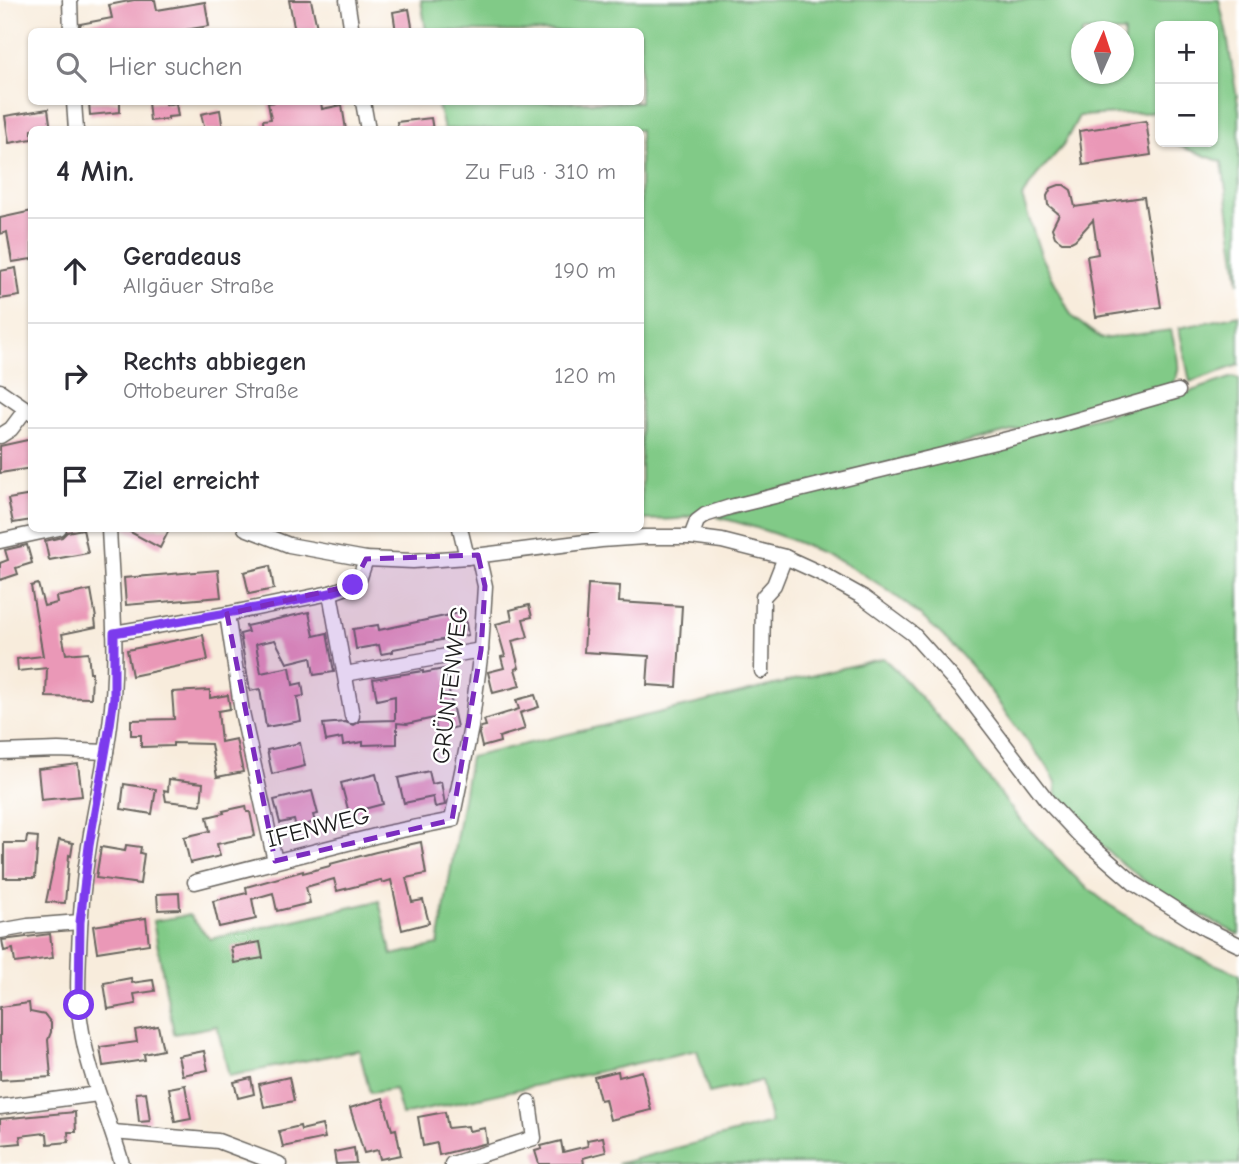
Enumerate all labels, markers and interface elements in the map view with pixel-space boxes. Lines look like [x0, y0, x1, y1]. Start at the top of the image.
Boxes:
north arrow [1071, 21, 1134, 84]
map controls [1155, 21, 1218, 147]
button: + [1155, 21, 1218, 84]
search box [28, 28, 644, 105]
icon: search [52, 48, 90, 86]
text: Hier suchen [108, 52, 243, 82]
button: − [1155, 84, 1218, 147]
text: 4 Min. [56, 154, 134, 189]
text: Zu Fuß · 310 m [465, 158, 616, 185]
text: Geradeaus [123, 242, 241, 272]
icon: ahead [56, 252, 94, 290]
text: 190 m [554, 257, 616, 284]
text: Allgäuer Straße [123, 272, 274, 299]
text: Rechts abbiegen [123, 347, 306, 377]
icon: right [56, 357, 94, 395]
text: 120 m [554, 362, 616, 389]
text: Ottobeurer Straße [123, 377, 299, 404]
icon: arrive [56, 462, 94, 500]
text: Ziel erreicht [123, 466, 259, 496]
route end [337, 569, 368, 600]
street label: GRÜNTENWEG [426, 604, 474, 766]
street label: IFENWEG [263, 801, 373, 853]
route start [63, 989, 94, 1020]

